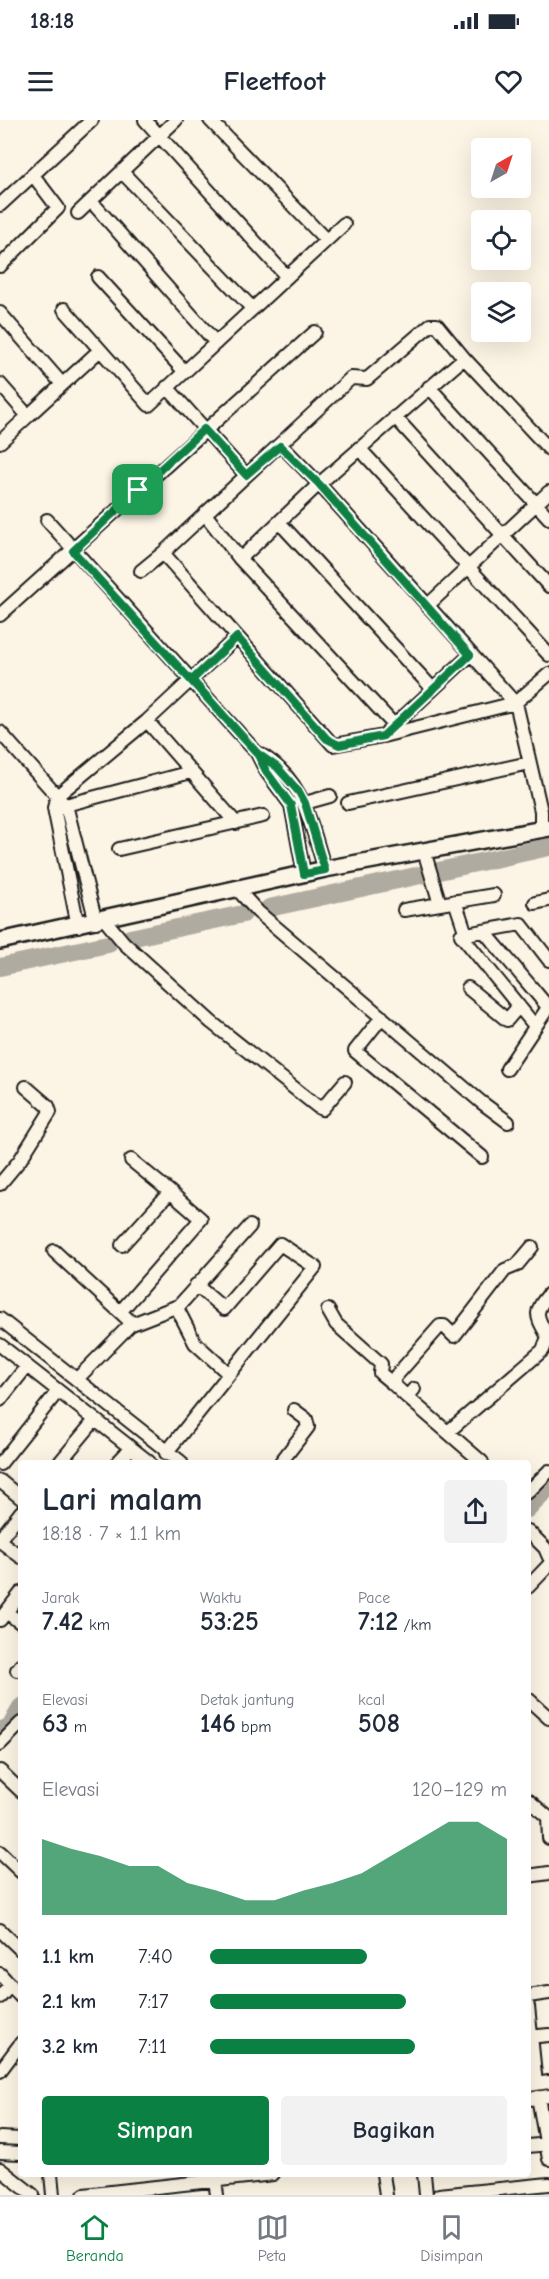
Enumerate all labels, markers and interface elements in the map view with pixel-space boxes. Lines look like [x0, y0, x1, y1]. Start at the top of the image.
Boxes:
text: 18:18 [30, 8, 74, 34]
icon: menu [24, 65, 57, 98]
icon: heart [492, 65, 525, 98]
text: Fleetfoot [223, 66, 326, 97]
north arrow [471, 138, 531, 198]
map controls [471, 138, 531, 342]
button: locate [471, 210, 531, 270]
button: layers [471, 282, 531, 342]
pin [112, 464, 163, 515]
icon: arrive [121, 473, 154, 506]
text: Lari malam [42, 1480, 203, 1518]
button: share [444, 1480, 507, 1543]
text: 18:18 · 7 × 1.1 km [42, 1522, 181, 1545]
text: Jarak [42, 1589, 80, 1607]
text: Waktu [200, 1589, 242, 1607]
text: Pace [358, 1589, 390, 1607]
text: 7.42 [42, 1607, 84, 1637]
text: 53:25 [200, 1607, 259, 1637]
text: 7:12 [358, 1607, 398, 1637]
text: km [84, 1616, 110, 1634]
text: /km [398, 1616, 432, 1634]
text: Elevasi [42, 1691, 88, 1709]
text: Detak jantung [200, 1691, 295, 1709]
text: kcal [358, 1691, 385, 1709]
text: 63 [42, 1709, 68, 1739]
text: 146 [200, 1709, 236, 1739]
text: 508 [358, 1709, 400, 1739]
text: m [68, 1718, 87, 1736]
text: bpm [236, 1718, 271, 1736]
text: Elevasi [42, 1778, 100, 1801]
text: 120–129 m [412, 1778, 507, 1801]
text: 1.1 km [42, 1945, 94, 1968]
text: 7:40 [138, 1945, 173, 1968]
text: 2.1 km [42, 1990, 96, 2013]
text: 7:17 [138, 1990, 168, 2013]
text: 3.2 km [42, 2035, 98, 2058]
text: 7:11 [138, 2035, 167, 2058]
button: Simpan [42, 2096, 269, 2165]
button: Bagikan [281, 2096, 507, 2165]
tab: Beranda [66, 2211, 124, 2265]
tab: Peta [256, 2211, 289, 2265]
tab: Disimpan [420, 2211, 483, 2265]

